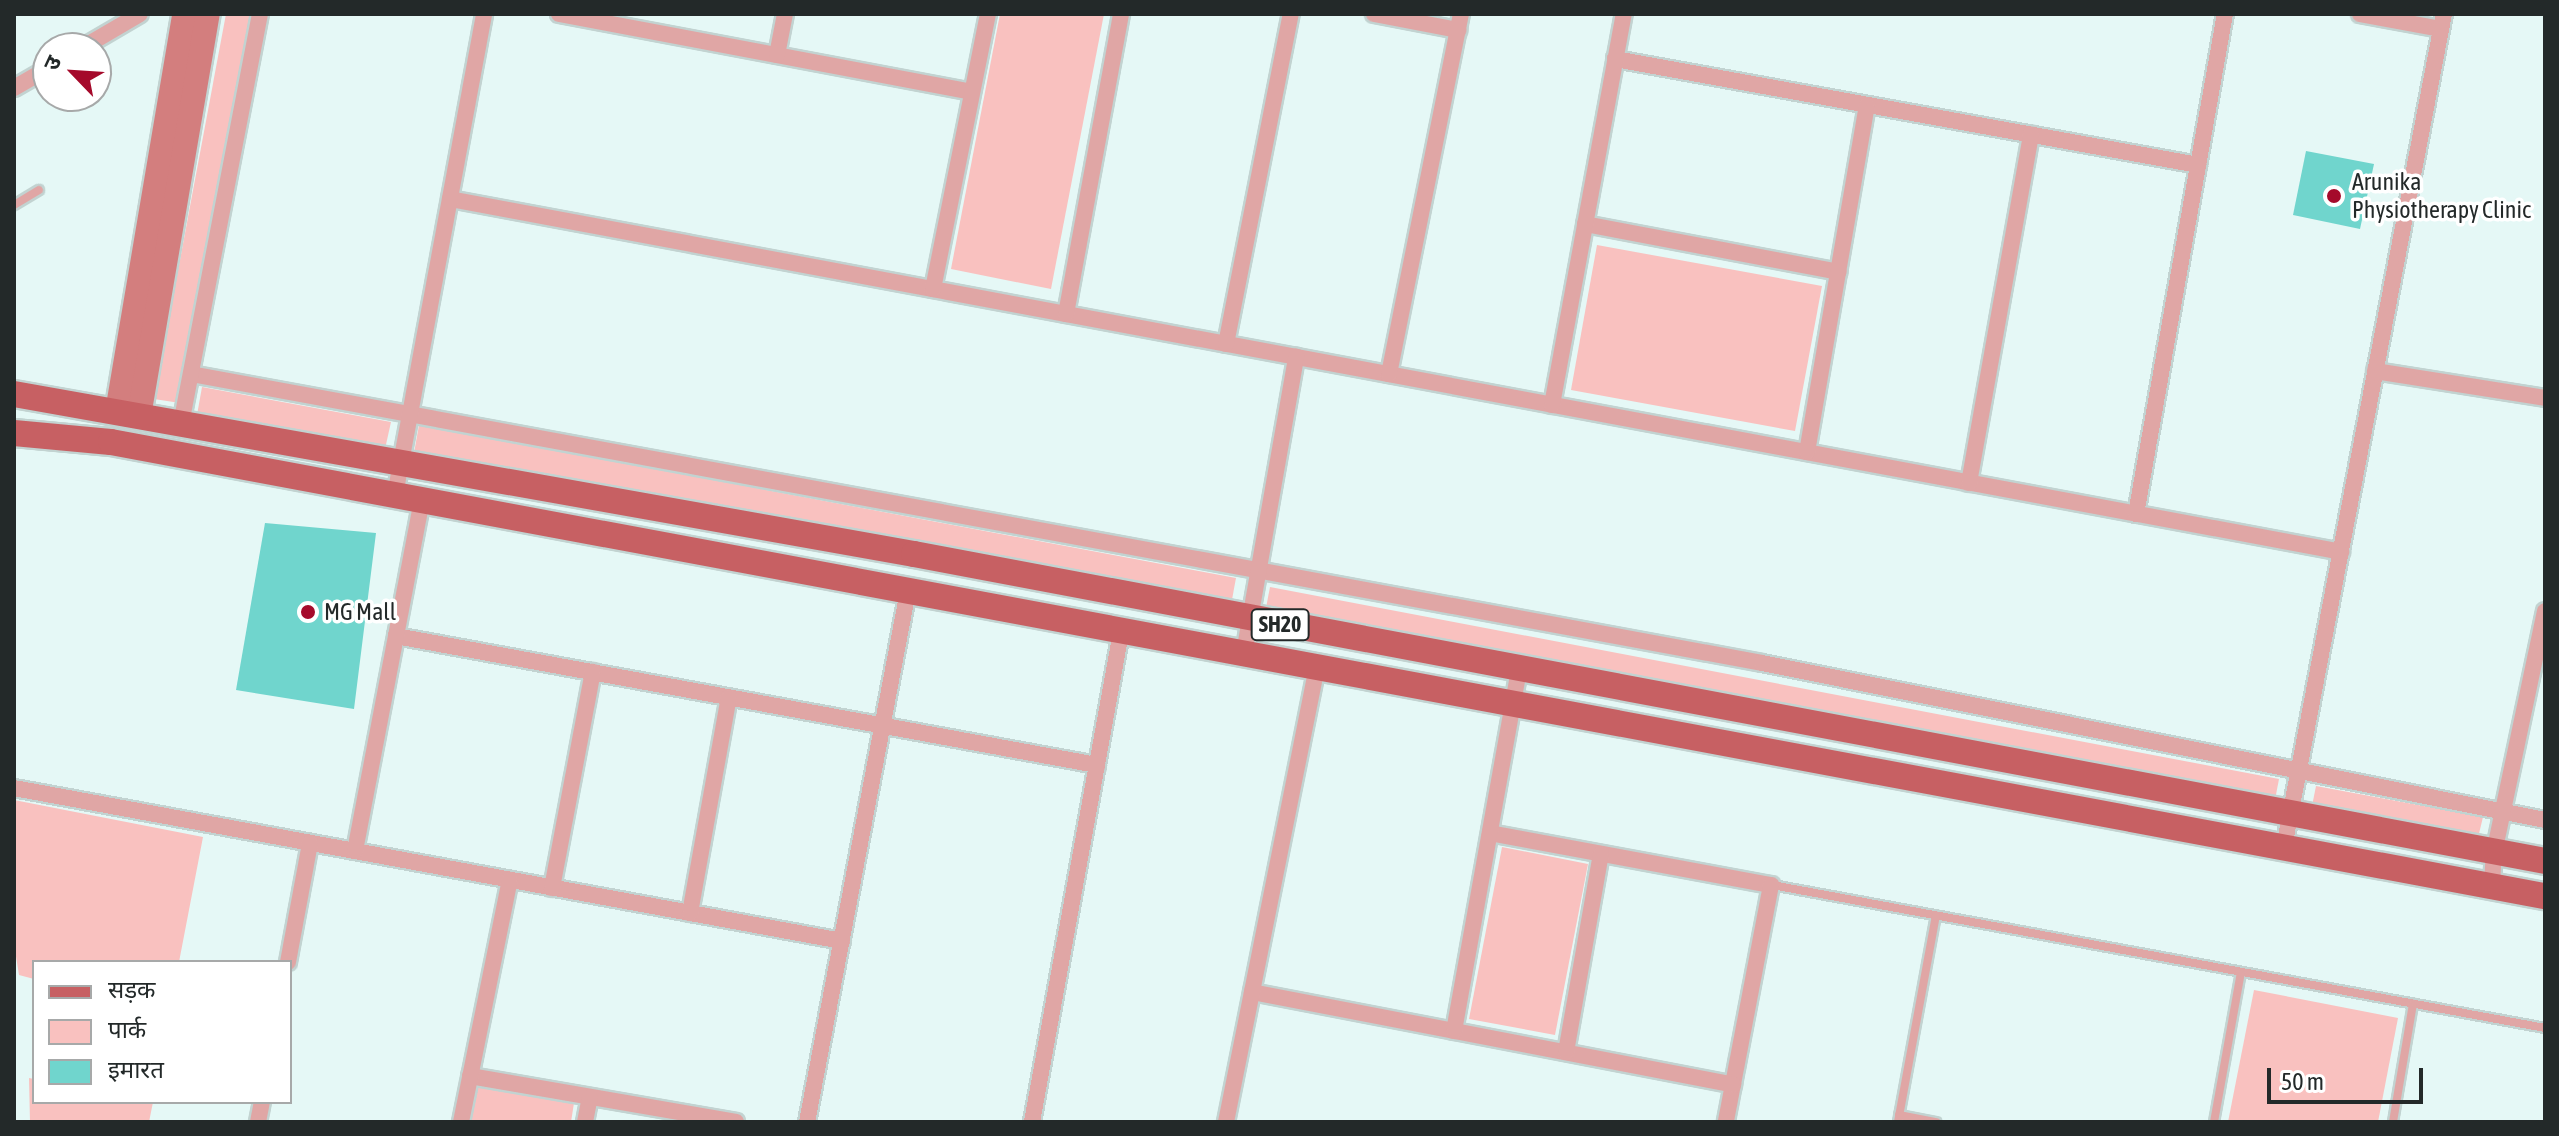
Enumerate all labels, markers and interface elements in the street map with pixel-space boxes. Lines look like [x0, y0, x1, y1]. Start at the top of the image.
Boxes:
north arrow [32, 32, 112, 112]
text: उ [38, 51, 67, 74]
place label: Arunika Physiotherapy Clinic [2352, 168, 2531, 224]
marker: Arunika Physiotherapy Clinic [2323, 185, 2345, 207]
place label: MG Mall [324, 598, 396, 626]
marker: MG Mall [299, 603, 317, 621]
road number: SH20 [1250, 607, 1310, 643]
legend [32, 960, 292, 1104]
text: सड़क [108, 976, 156, 1003]
text: पार्क [108, 1016, 146, 1043]
scale bar [2271, 1052, 2427, 1102]
text: इमारत [108, 1056, 164, 1083]
text: 50 m [2281, 1068, 2324, 1095]

